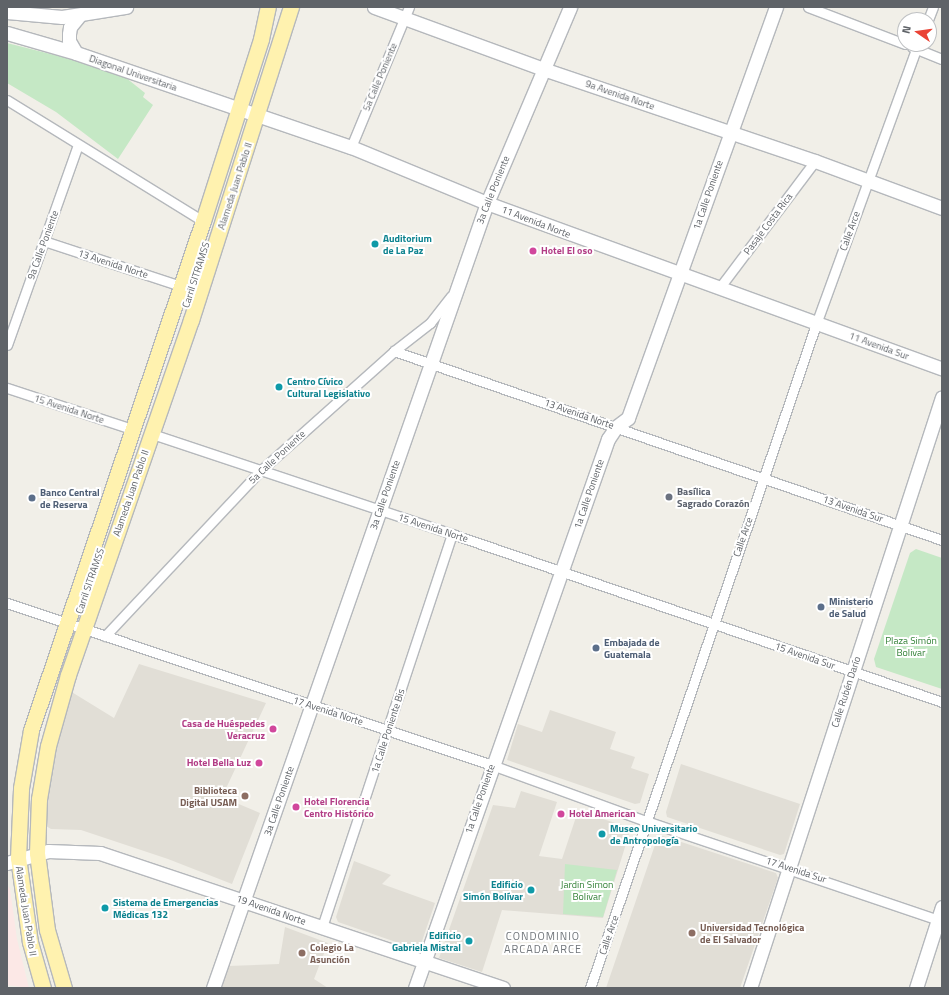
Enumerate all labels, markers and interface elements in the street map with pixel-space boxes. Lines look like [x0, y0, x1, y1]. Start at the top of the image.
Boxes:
north arrow [897, 12, 937, 52]
text: N [898, 24, 915, 35]
street label: 5a Calle Poniente [360, 41, 400, 113]
street label: Diagonal Universitaria [87, 52, 179, 94]
street label: 9a Avenida Norte [584, 78, 656, 112]
street label: Alameda Juan Pablo II [215, 141, 255, 231]
street label: 3a Calle Poniente [474, 154, 512, 226]
street label: 1a Calle Poniente [690, 159, 726, 231]
street label: Pasaje Costa Rica [741, 191, 795, 257]
street label: 11 Avenida Norte [500, 203, 572, 241]
street label: 9a Calle Poniente [25, 209, 61, 281]
street label: Calle Arce [837, 210, 863, 252]
place label: Auditorium de La Paz [383, 232, 432, 256]
marker: Auditorium de La Paz [370, 239, 380, 249]
street label: Carril SITRAMSS [180, 241, 212, 309]
place label: Hotel El oso [541, 245, 592, 257]
marker: Hotel El oso [528, 246, 538, 256]
street label: 13 Avenida Norte [76, 247, 150, 281]
street label: 11 Avenida Sur [847, 330, 911, 362]
place label: Centro Cívico Cultural Legislativo [287, 375, 370, 398]
marker: Centro Cívico Cultural Legislativo [274, 382, 284, 392]
street label: 15 Avenida Norte [32, 392, 106, 426]
street label: 13 Avenida Norte [543, 396, 615, 432]
street label: 5a Calle Poniente [246, 428, 308, 486]
street label: Alameda Juan Pablo II [111, 448, 151, 538]
street label: 1a Calle Poniente [571, 458, 607, 530]
street label: 3a Calle Poniente [367, 459, 403, 531]
place label: Basílica Sagrado Corazón [677, 485, 750, 508]
place label: Banco Central de Reserva [40, 486, 100, 510]
marker: Basílica Sagrado Corazón [664, 492, 674, 502]
marker: Banco Central de Reserva [27, 493, 37, 503]
street label: 13 Avenida Sur [821, 493, 885, 525]
street label: 15 Avenida Norte [396, 511, 470, 545]
street label: Calle Arce [731, 516, 755, 558]
street label: Carril SITRAMSS [73, 547, 107, 615]
place label: Ministerio de Salud [829, 595, 873, 618]
marker: Ministerio de Salud [816, 602, 826, 612]
park label: Plaza Simón Bolivar [885, 634, 937, 658]
place label: Embajada de Guatemala [604, 636, 660, 660]
street label: 15 Avenida Sur [773, 640, 837, 672]
marker: Embajada de Guatemala [591, 643, 601, 653]
street label: Calle Rubén Darío [829, 655, 863, 729]
street label: 1a Calle Poniente Bis [369, 687, 407, 775]
street label: 17 Avenida Norte [291, 694, 365, 728]
place label: Casa de Huéspedes Veracruz [182, 717, 265, 740]
marker: Casa de Huéspedes Veracruz [268, 724, 278, 734]
place label: Hotel Bella Luz [187, 757, 251, 769]
marker: Hotel Bella Luz [254, 758, 264, 768]
street label: 1a Calle Poniente [462, 763, 498, 835]
street label: 3a Calle Poniente [261, 765, 297, 837]
place label: Biblioteca Digital USAM [180, 784, 237, 808]
marker: Biblioteca Digital USAM [240, 791, 250, 801]
place label: Hotel Florencia Centro Histórico [304, 795, 374, 818]
marker: Hotel Florencia Centro Histórico [291, 802, 301, 812]
place label: Hotel American [569, 808, 636, 820]
marker: Hotel American [556, 809, 566, 819]
place label: Museo Universitario de Antropología [610, 822, 697, 846]
marker: Museo Universitario de Antropología [597, 829, 607, 839]
street label: 17 Avenida Sur [764, 855, 828, 885]
street label: Alameda Juan Pablo II [13, 865, 39, 957]
place label: Edificio Simón Bolívar [463, 878, 523, 902]
park label: Jardin Simon Bolivar [561, 878, 613, 902]
marker: Edificio Simón Bolívar [526, 885, 536, 895]
street label: 19 Avenida Norte [235, 892, 307, 928]
place label: Sistema de Emergencias Médicas 132 [113, 896, 219, 920]
marker: Sistema de Emergencias Médicas 132 [100, 903, 110, 913]
street label: Calle Arce [597, 914, 621, 956]
place label: Universidad Tecnológica de El Salvador [700, 921, 804, 944]
marker: Universidad Tecnológica de El Salvador [687, 928, 697, 938]
place label: Edificio Gabriela Mistral [392, 929, 461, 952]
district label: CONDOMINIO ARCADA ARCE [504, 930, 582, 956]
marker: Edificio Gabriela Mistral [464, 936, 474, 946]
place label: Colegio La Asunción [310, 941, 354, 964]
marker: Colegio La Asunción [297, 948, 307, 958]

